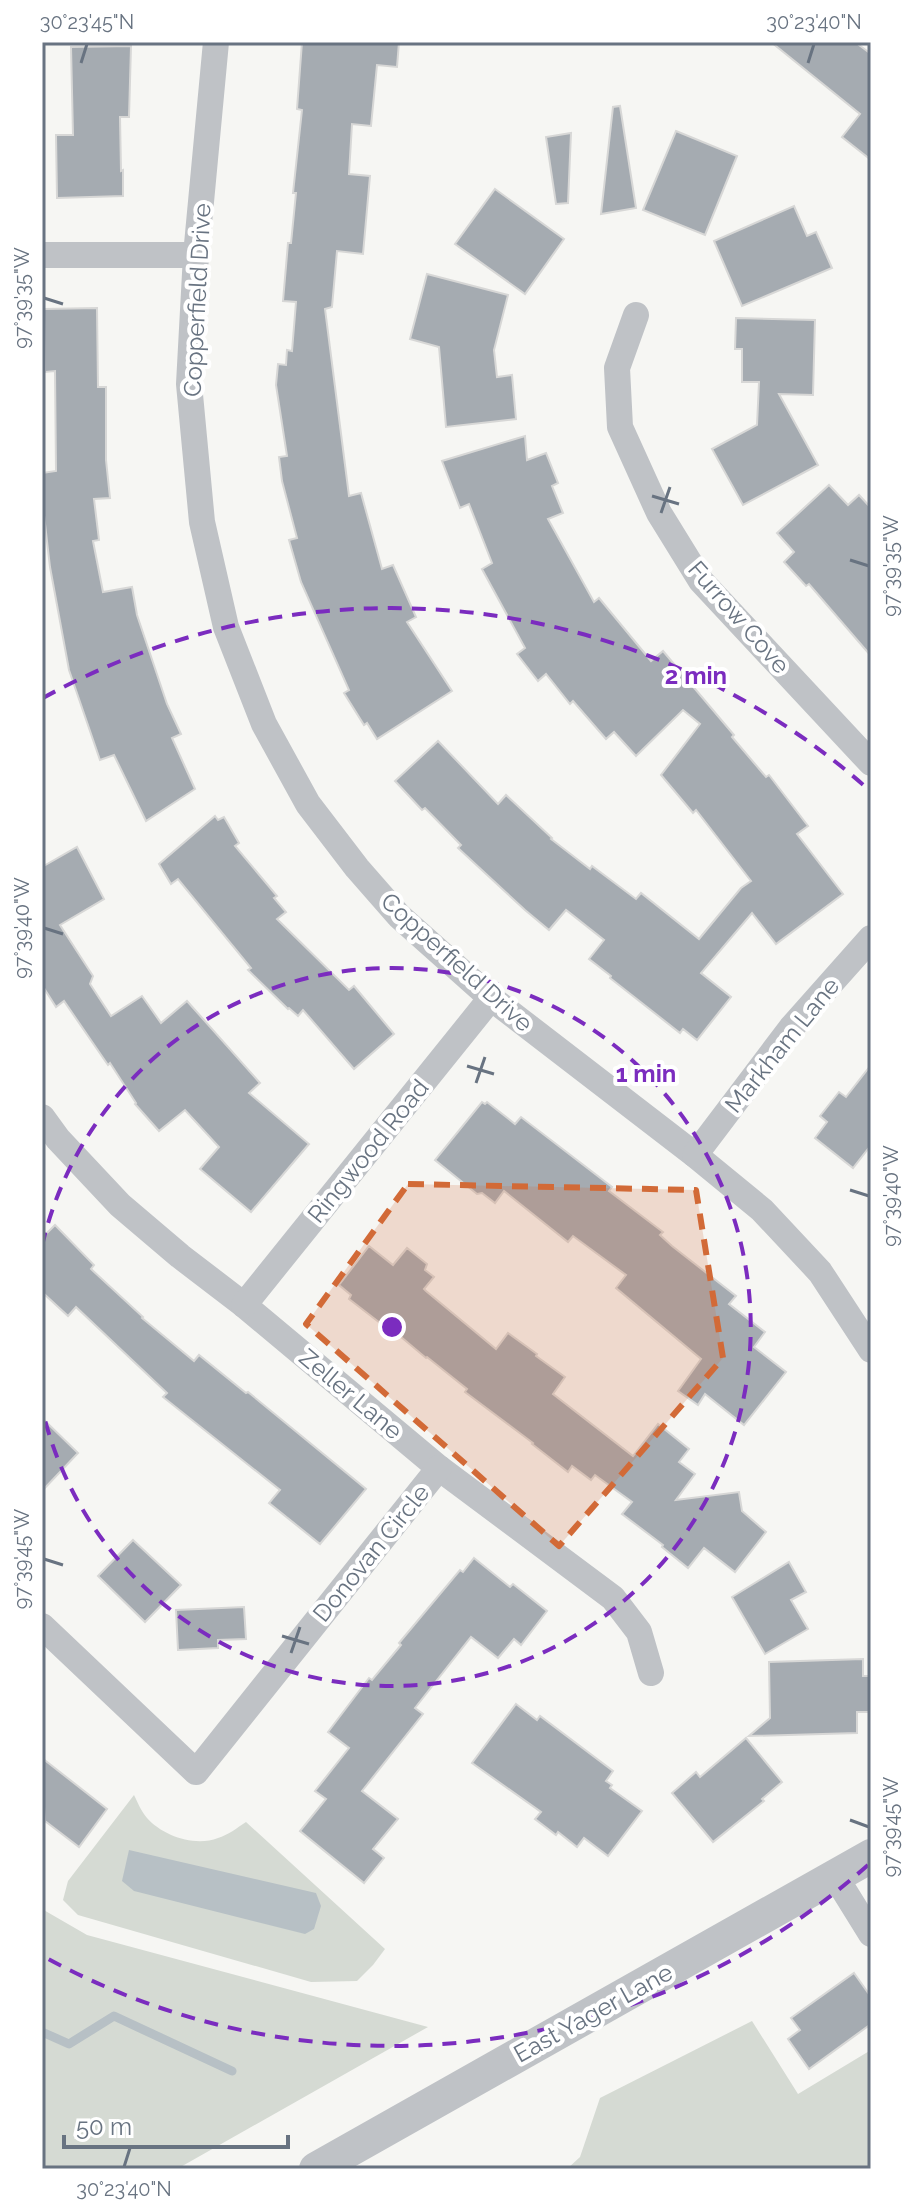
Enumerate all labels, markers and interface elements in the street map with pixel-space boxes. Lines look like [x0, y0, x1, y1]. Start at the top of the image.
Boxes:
text: 30°23'45"N [40, 10, 134, 34]
text: 30°23'40"N [766, 10, 862, 34]
street label: Copperfield Drive [177, 202, 217, 398]
text: 97°39'35"W [10, 247, 34, 349]
text: 97°39'35"W [879, 515, 903, 617]
street label: Furrow Cove [682, 555, 796, 679]
text: 2 min [665, 661, 727, 690]
text: 97°39'40"W [10, 877, 34, 979]
street label: Copperfield Drive [375, 886, 539, 1038]
street label: Markham Lane [719, 972, 845, 1118]
text: 1 min [616, 1059, 676, 1088]
street label: Ringwood Road [301, 1074, 435, 1228]
text: 97°39'40"W [879, 1145, 903, 1247]
centre of rings [378, 1313, 406, 1341]
street label: Zeller Lane [294, 1343, 408, 1445]
street label: Donovan Circle [307, 1478, 435, 1628]
text: 97°39'45"W [10, 1509, 34, 1609]
text: 97°39'45"W [879, 1777, 903, 1877]
street label: East Yager Lane [509, 1957, 677, 2069]
scale bar [64, 2099, 288, 2149]
text: 50 m [76, 2112, 132, 2141]
text: 30°23'40"N [76, 2177, 172, 2201]

